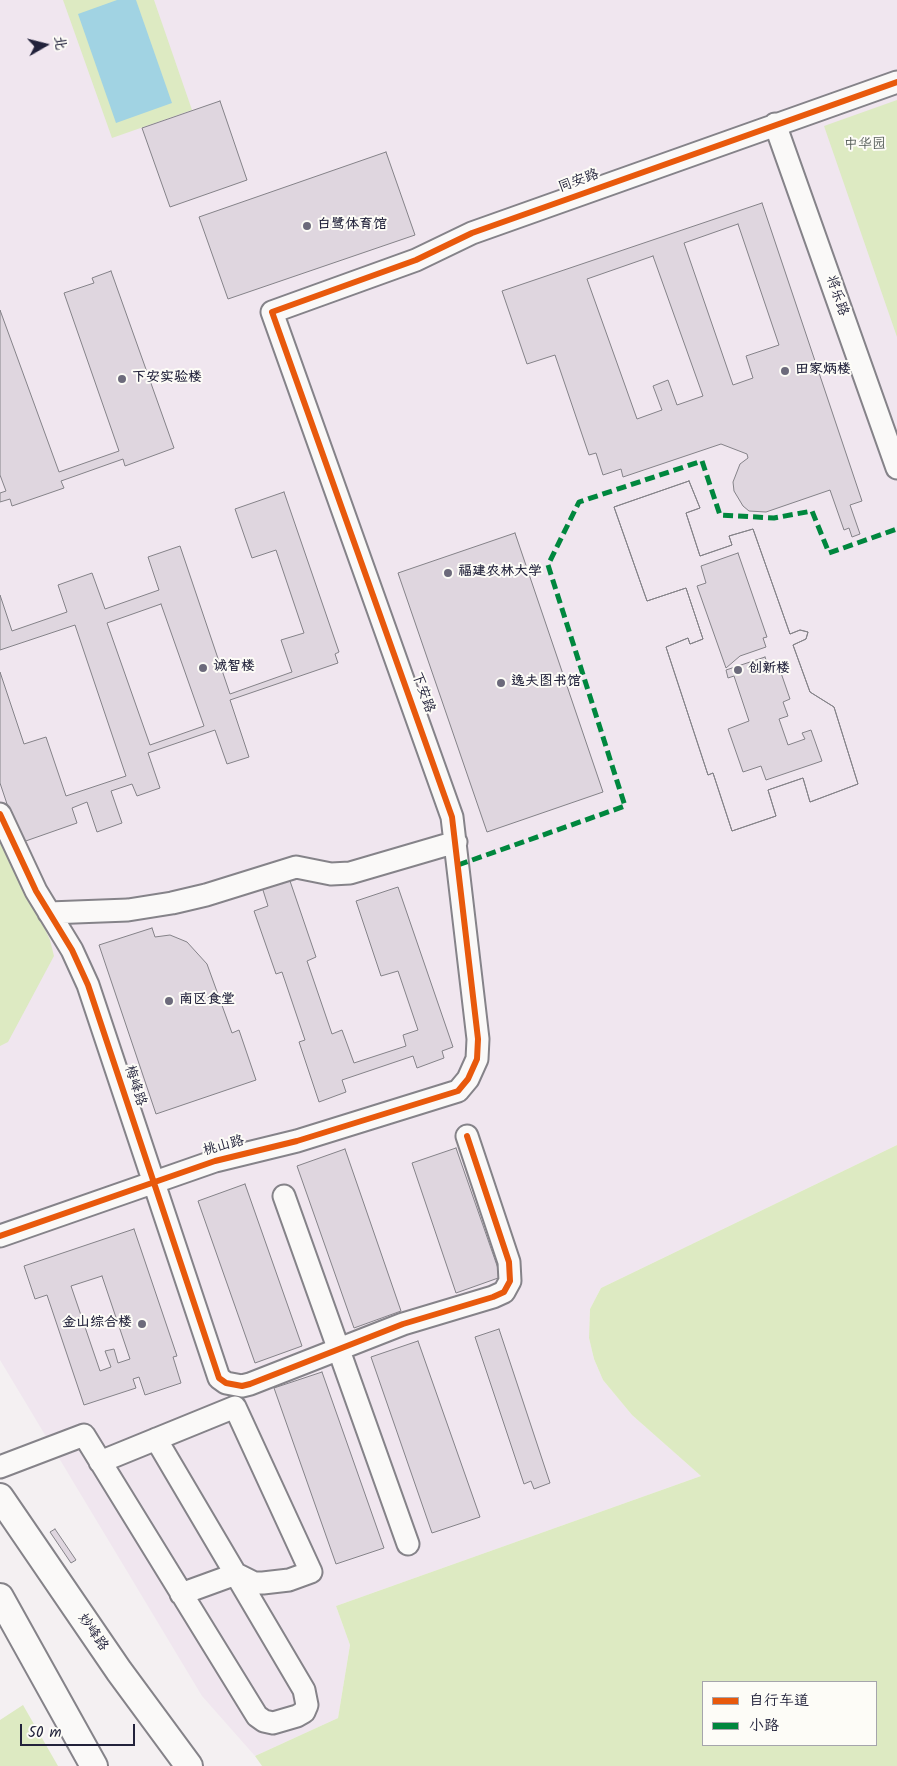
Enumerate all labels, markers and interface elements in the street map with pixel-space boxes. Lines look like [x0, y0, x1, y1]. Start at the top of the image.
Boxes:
north arrow [20, 20, 70, 70]
text: 北 [48, 34, 72, 51]
park label: 中华园 [844, 138, 886, 154]
street label: 同安路 [556, 167, 602, 197]
place label: 白鹭体育馆 [317, 218, 387, 234]
marker: 白鹭体育馆 [301, 220, 313, 232]
street label: 将乐路 [821, 273, 851, 319]
place label: 田家炳楼 [795, 363, 851, 379]
marker: 田家炳楼 [779, 365, 791, 377]
place label: 下安实验楼 [132, 371, 202, 387]
marker: 下安实验楼 [116, 373, 128, 385]
place label: 福建农林大学 [458, 565, 542, 581]
marker: 福建农林大学 [442, 567, 454, 579]
place label: 诚智楼 [213, 660, 255, 676]
marker: 诚智楼 [197, 662, 209, 674]
place label: 创新楼 [748, 662, 790, 678]
marker: 创新楼 [732, 664, 744, 676]
street label: 下安路 [407, 670, 437, 716]
place label: 逸夫图书馆 [511, 675, 581, 691]
marker: 逸夫图书馆 [495, 677, 507, 689]
place label: 南区食堂 [179, 993, 235, 1009]
marker: 南区食堂 [163, 995, 175, 1007]
street label: 梅峰路 [120, 1063, 148, 1109]
street label: 桃山路 [202, 1133, 246, 1161]
place label: 金山综合楼 [62, 1316, 132, 1332]
marker: 金山综合楼 [136, 1318, 148, 1330]
street label: 妙峰路 [73, 1611, 111, 1655]
legend [702, 1681, 877, 1746]
text: 自行车道 [749, 1689, 809, 1713]
scale bar [22, 1714, 138, 1746]
text: 小路 [749, 1714, 779, 1738]
text: 50 m [28, 1721, 62, 1745]

